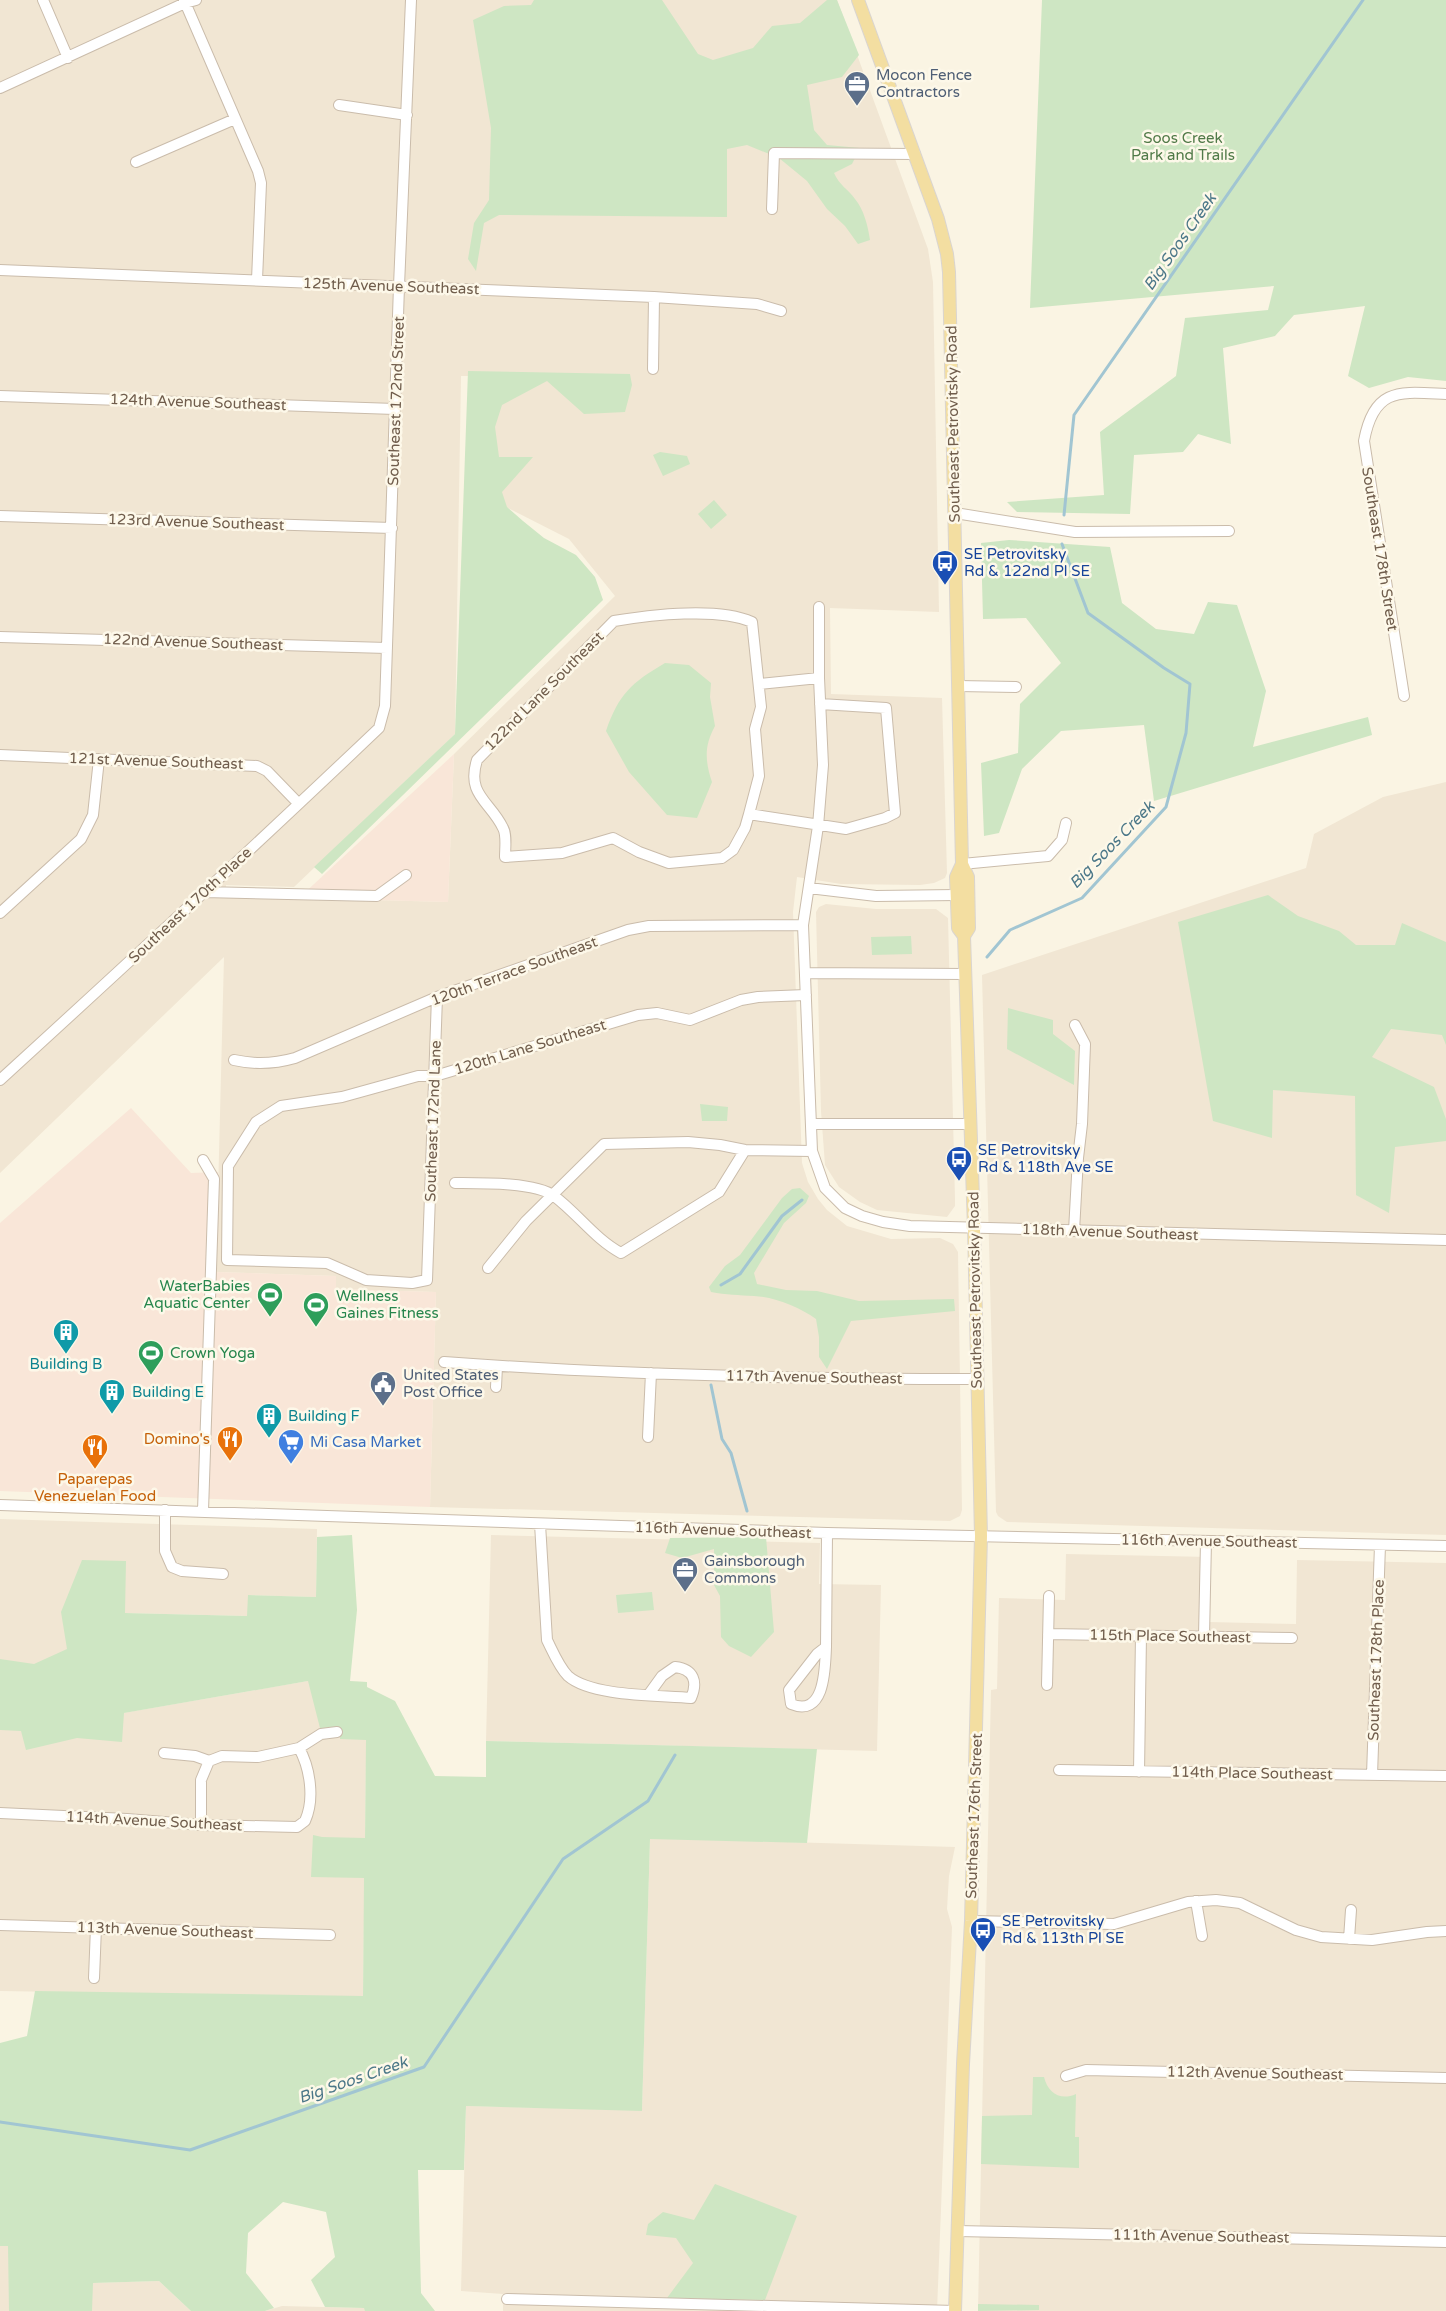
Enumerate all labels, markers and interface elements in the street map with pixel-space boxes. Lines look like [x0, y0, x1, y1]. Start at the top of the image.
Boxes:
place label: Mocon Fence Contractors [876, 66, 972, 101]
office icon: Mocon Fence Contractors [842, 69, 872, 107]
park label: Soos Creek Park and Trails [1131, 129, 1235, 164]
water label: Big Soos Creek [1139, 188, 1222, 294]
street label: 125th Avenue Southeast [302, 274, 480, 298]
street label: Southeast 172nd Street [384, 316, 408, 486]
street label: Southeast Petrovitsky Road [942, 325, 964, 523]
street label: 124th Avenue Southeast [109, 390, 287, 414]
street label: Southeast 178th Street [1358, 466, 1402, 633]
street label: 123rd Avenue Southeast [107, 510, 285, 534]
place label: SE Petrovitsky Rd & 122nd Pl SE [964, 545, 1090, 580]
bus stop icon: SE Petrovitsky Rd & 122nd Pl SE [930, 548, 960, 586]
street label: 122nd Lane Southeast [481, 627, 608, 754]
street label: 122nd Avenue Southeast [102, 630, 284, 654]
street label: 121st Avenue Southeast [68, 749, 244, 773]
water label: Big Soos Creek [1065, 796, 1160, 893]
street label: Southeast 170th Place [125, 843, 255, 967]
street label: 120th Terrace Southeast [428, 932, 600, 1010]
street label: 120th Lane Southeast [452, 1015, 608, 1079]
street label: Southeast 172nd Lane [421, 1040, 445, 1202]
place label: SE Petrovitsky Rd & 118th Ave SE [978, 1141, 1114, 1176]
bus stop icon: SE Petrovitsky Rd & 118th Ave SE [944, 1144, 974, 1182]
street label: Southeast Petrovitsky Road [964, 1191, 986, 1389]
street label: 118th Avenue Southeast [1021, 1220, 1199, 1244]
place label: WaterBabies Aquatic Center [143, 1277, 250, 1312]
sports icon: WaterBabies Aquatic Center [255, 1280, 285, 1318]
place label: Wellness Gaines Fitness [336, 1287, 439, 1322]
sports icon: Wellness Gaines Fitness [301, 1290, 331, 1328]
building icon: Building B [51, 1317, 81, 1355]
sports icon: Crown Yoga [136, 1338, 166, 1376]
place label: Crown Yoga [170, 1344, 255, 1362]
place label: Building B [30, 1355, 103, 1373]
place label: United States Post Office [403, 1366, 499, 1401]
street label: 117th Avenue Southeast [725, 1366, 903, 1388]
public building icon: United States Post Office [368, 1369, 398, 1407]
building icon: Building E [97, 1377, 127, 1415]
place label: Building E [132, 1383, 204, 1401]
building icon: Building F [254, 1401, 284, 1439]
place label: Building F [288, 1407, 360, 1425]
restaurant icon: Domino's [215, 1424, 245, 1462]
supermarket icon: Mi Casa Market [276, 1427, 306, 1465]
place label: Domino's [144, 1430, 210, 1448]
restaurant icon: Paparepas Venezuelan Food [80, 1432, 110, 1470]
place label: Mi Casa Market [310, 1433, 422, 1451]
place label: Paparepas Venezuelan Food [34, 1470, 156, 1505]
street label: 116th Avenue Southeast [634, 1518, 812, 1542]
street label: 116th Avenue Southeast [1120, 1530, 1298, 1552]
place label: Gainsborough Commons [704, 1552, 805, 1587]
office icon: Gainsborough Commons [670, 1555, 700, 1593]
street label: Southeast 178th Place [1364, 1579, 1388, 1741]
street label: 115th Place Southeast [1089, 1626, 1251, 1646]
street label: Southeast 176th Street [962, 1732, 986, 1899]
street label: 114th Place Southeast [1171, 1763, 1333, 1783]
street label: 114th Avenue Southeast [65, 1807, 243, 1835]
place label: SE Petrovitsky Rd & 113th Pl SE [1002, 1912, 1124, 1947]
bus stop icon: SE Petrovitsky Rd & 113th Pl SE [968, 1915, 998, 1953]
street label: 113th Avenue Southeast [76, 1918, 254, 1942]
water label: Big Soos Creek [296, 2052, 411, 2108]
street label: 112th Avenue Southeast [1166, 2062, 1344, 2084]
street label: 111th Avenue Southeast [1112, 2225, 1290, 2247]

